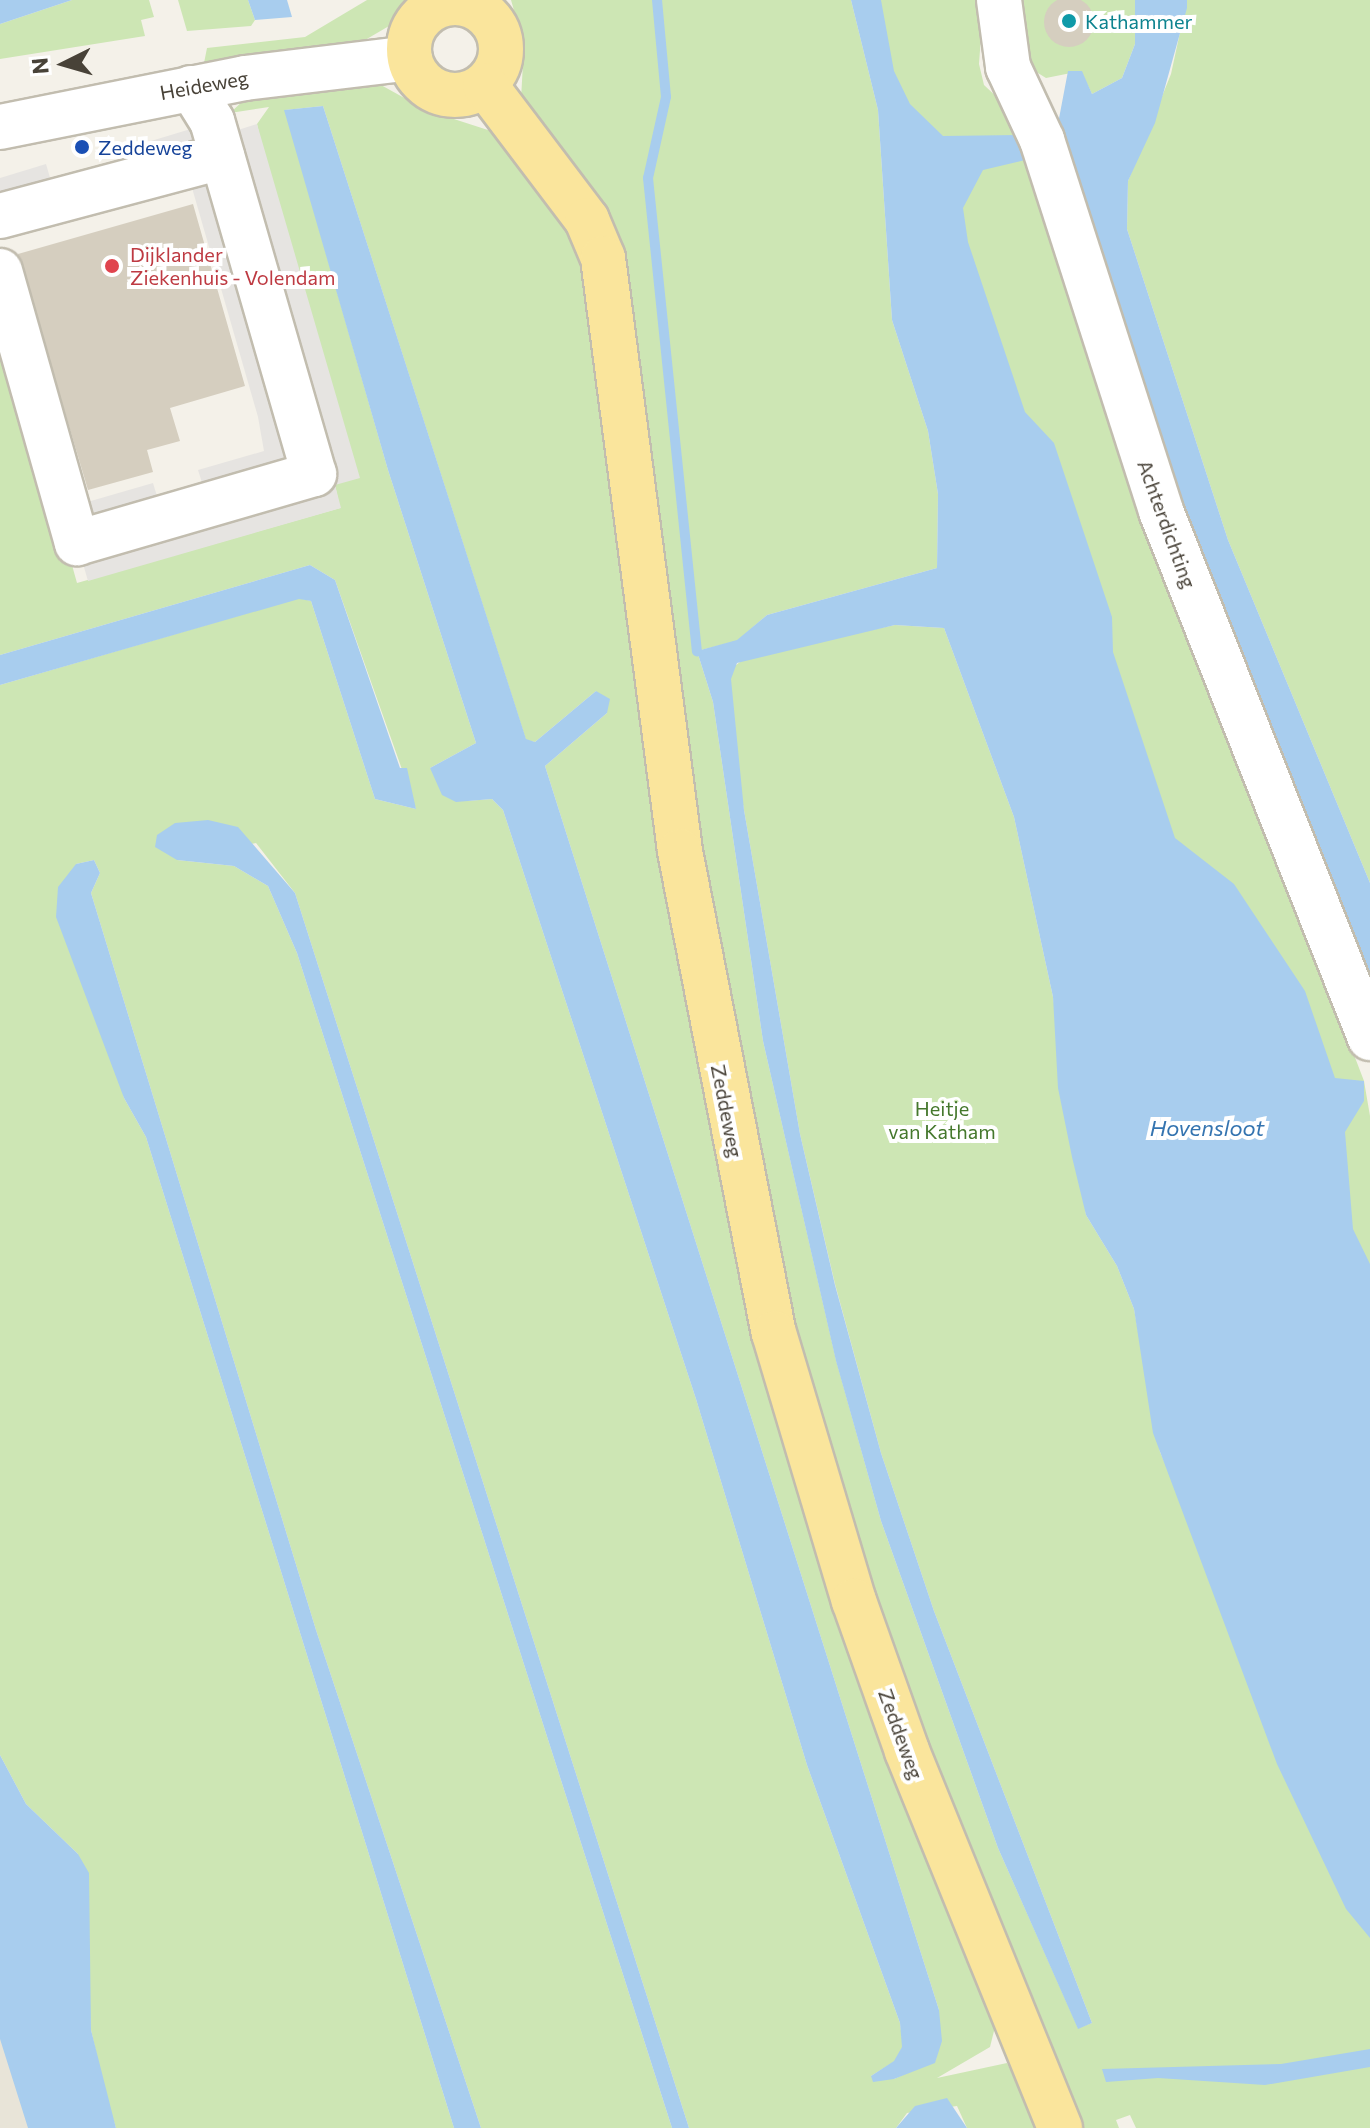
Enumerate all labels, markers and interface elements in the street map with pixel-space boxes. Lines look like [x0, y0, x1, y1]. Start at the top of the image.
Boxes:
place label: Kathammer [1085, 9, 1192, 33]
marker: Kathammer [1060, 12, 1078, 30]
north arrow [24, 24, 104, 104]
text: N [25, 57, 54, 76]
street label: Heideweg [158, 65, 250, 105]
place label: Zeddeweg [98, 135, 192, 159]
marker: Zeddeweg [73, 138, 91, 156]
place label: Dijklander Ziekenhuis - Volendam [130, 242, 335, 289]
marker: Dijklander Ziekenhuis - Volendam [101, 255, 123, 277]
street label: Achterdichting [1133, 457, 1201, 591]
street label: Zeddeweg [706, 1062, 748, 1160]
park label: Heitje van Katham [888, 1097, 996, 1144]
water label: Hovensloot [1150, 1115, 1264, 1141]
street label: Zeddeweg [874, 1686, 928, 1782]

